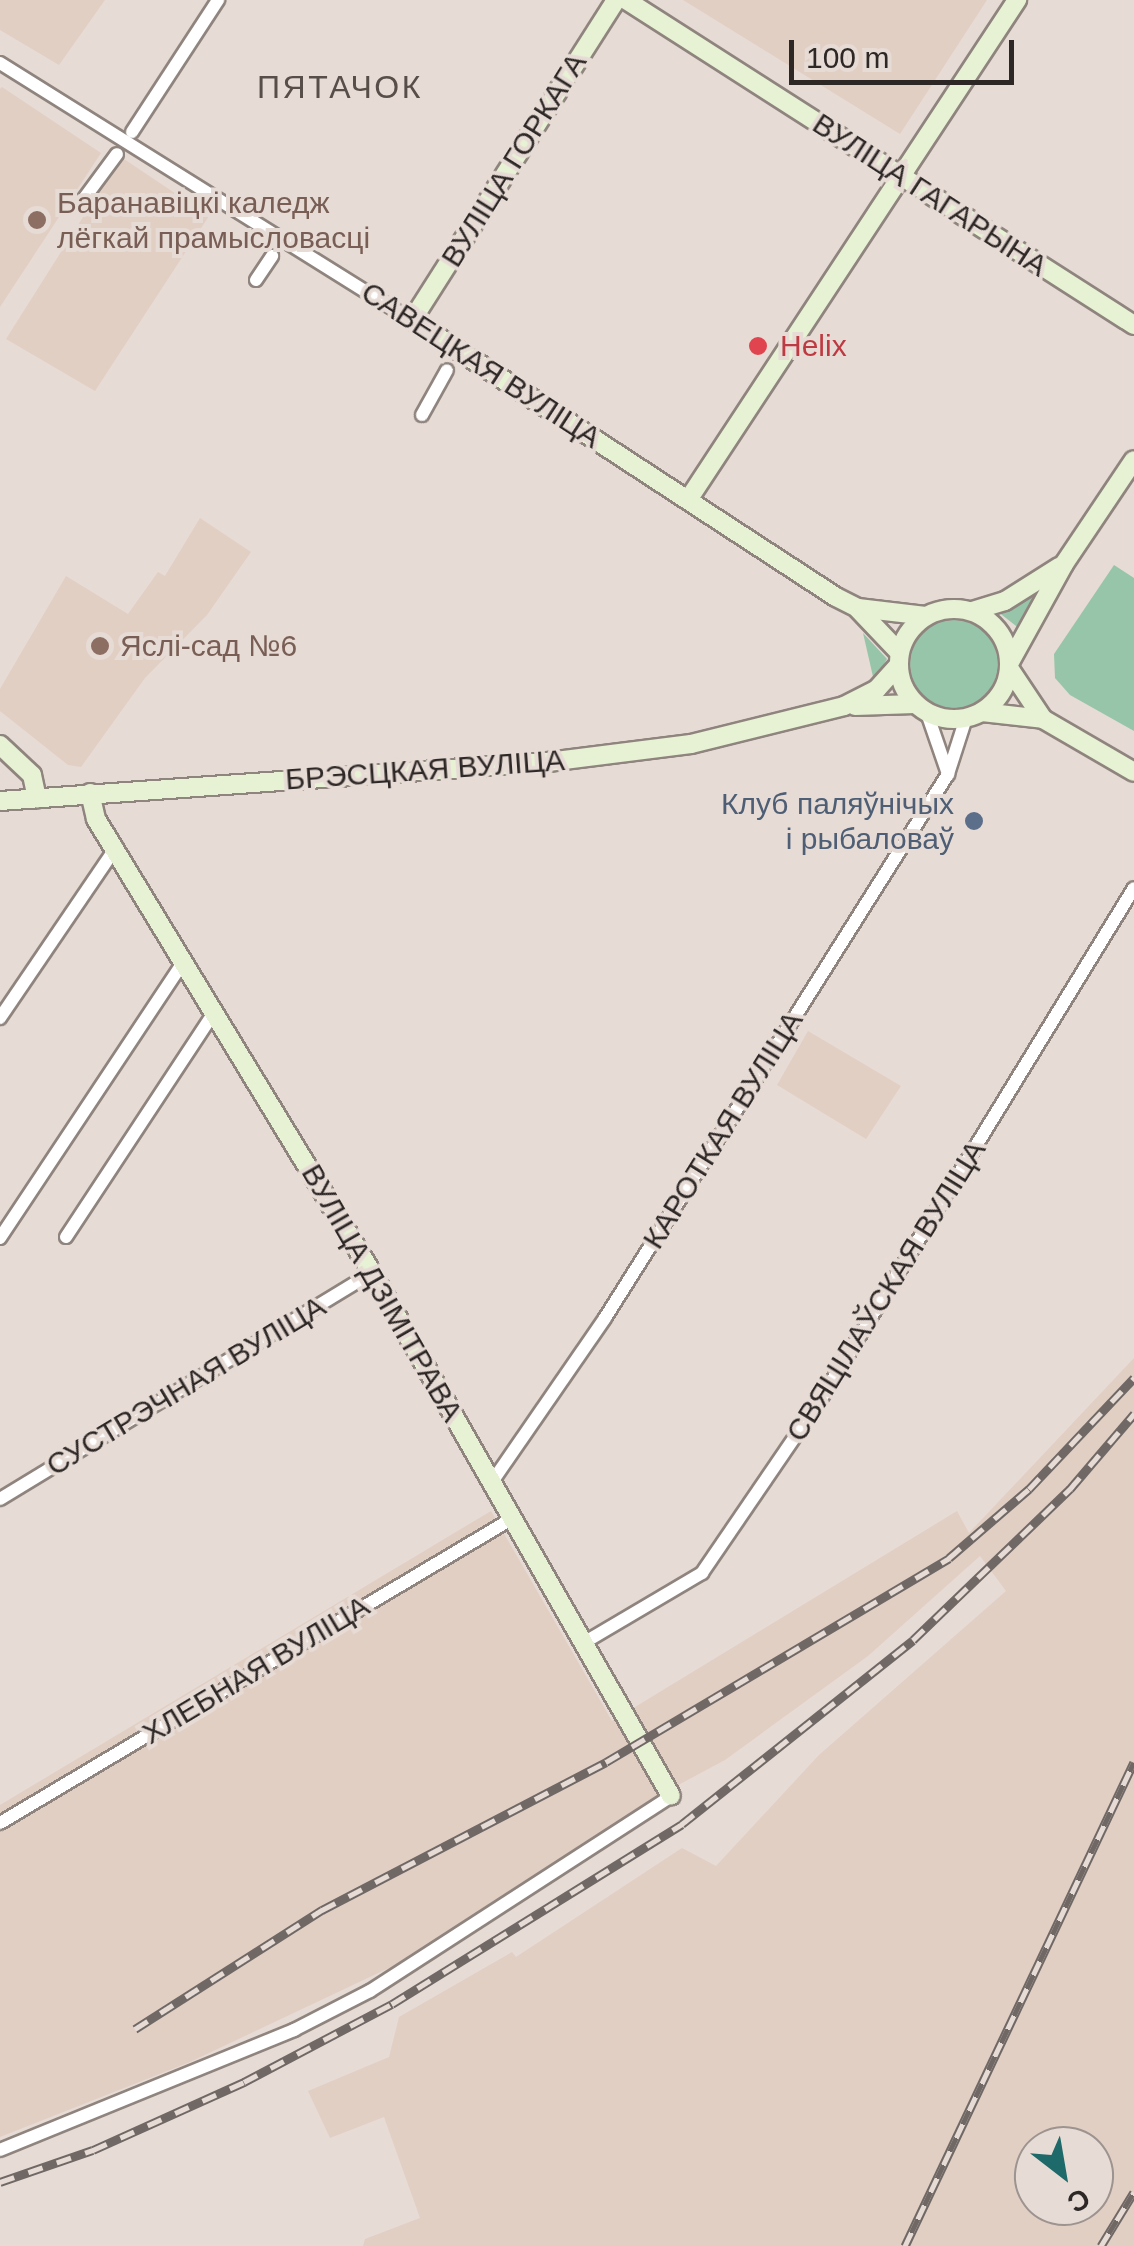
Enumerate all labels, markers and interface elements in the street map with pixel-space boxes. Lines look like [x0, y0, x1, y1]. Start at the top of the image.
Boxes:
scale bar [794, 20, 1019, 82]
text: 100 m [806, 41, 889, 74]
street label: ВУЛІЦА ГОРКАГА [434, 46, 594, 274]
district label: ПЯТАЧОК [257, 68, 423, 106]
street label: ВУЛІЦА ГАГАРЫНА [806, 106, 1054, 284]
place label: Баранавіцкі каледж лёгкай прамысловасці [57, 185, 370, 256]
marker: Баранавіцкі каледж лёгкай прамысловасці [26, 209, 48, 231]
street label: САВЕЦКАЯ ВУЛІЦА [355, 274, 607, 456]
place label: Helix [780, 328, 847, 364]
marker: Helix [745, 333, 771, 359]
place label: Яслі-сад №6 [120, 628, 297, 664]
marker: Яслі-сад №6 [89, 635, 111, 657]
street label: БРЭСЦКАЯ ВУЛІЦА [284, 742, 566, 798]
place label: Клуб паляўнічых і рыбаловаў [721, 786, 954, 856]
marker: Клуб паляўнічых і рыбаловаў [963, 810, 985, 832]
street label: КАРОТКАЯ ВУЛІЦА [635, 1005, 811, 1255]
street label: СВЯЦІЛАЎСКАЯ ВУЛІЦА [779, 1134, 993, 1448]
street label: ВУЛІЦА ДЗІМІТРАВА [294, 1158, 470, 1428]
street label: СУСТРЭЧНАЯ ВУЛІЦА [40, 1288, 332, 1484]
street label: ХЛЕБНАЯ ВУЛІЦА [136, 1588, 376, 1752]
north arrow [1014, 2126, 1114, 2226]
text: С [1062, 2182, 1095, 2219]

